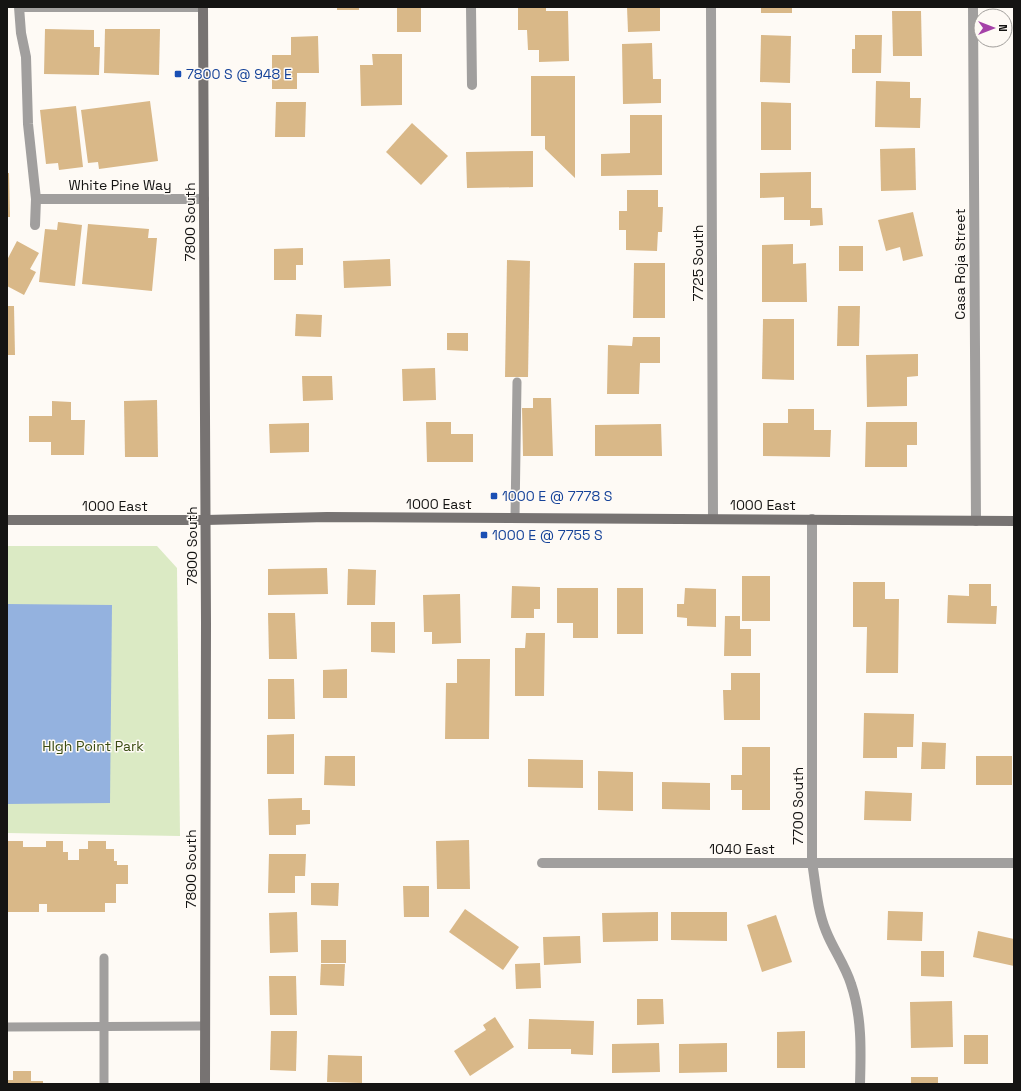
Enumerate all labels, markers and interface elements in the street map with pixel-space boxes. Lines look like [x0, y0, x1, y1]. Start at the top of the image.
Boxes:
north arrow [973, 8, 1013, 48]
text: N [996, 24, 1010, 32]
place label: 7800 S @ 948 E [186, 65, 292, 83]
marker: 7800 S @ 948 E [173, 69, 183, 79]
street label: White Pine Way [68, 176, 172, 194]
street label: 7800 South [181, 183, 199, 261]
street label: Casa Roja Street [951, 208, 969, 320]
street label: 7725 South [689, 225, 707, 301]
place label: 1000 E @ 7778 S [502, 487, 612, 505]
marker: 1000 E @ 7778 S [489, 491, 499, 501]
street label: 1000 East [406, 495, 472, 513]
street label: 1000 East [730, 496, 796, 514]
street label: 1000 East [82, 497, 148, 515]
street label: 7800 South [183, 507, 201, 585]
place label: 1000 E @ 7755 S [492, 526, 603, 544]
marker: 1000 E @ 7755 S [479, 530, 489, 540]
park label: HIgh Point Park [42, 737, 144, 755]
street label: 7700 South [789, 767, 807, 845]
street label: 7800 South [182, 830, 200, 908]
street label: 1040 East [709, 840, 775, 858]

